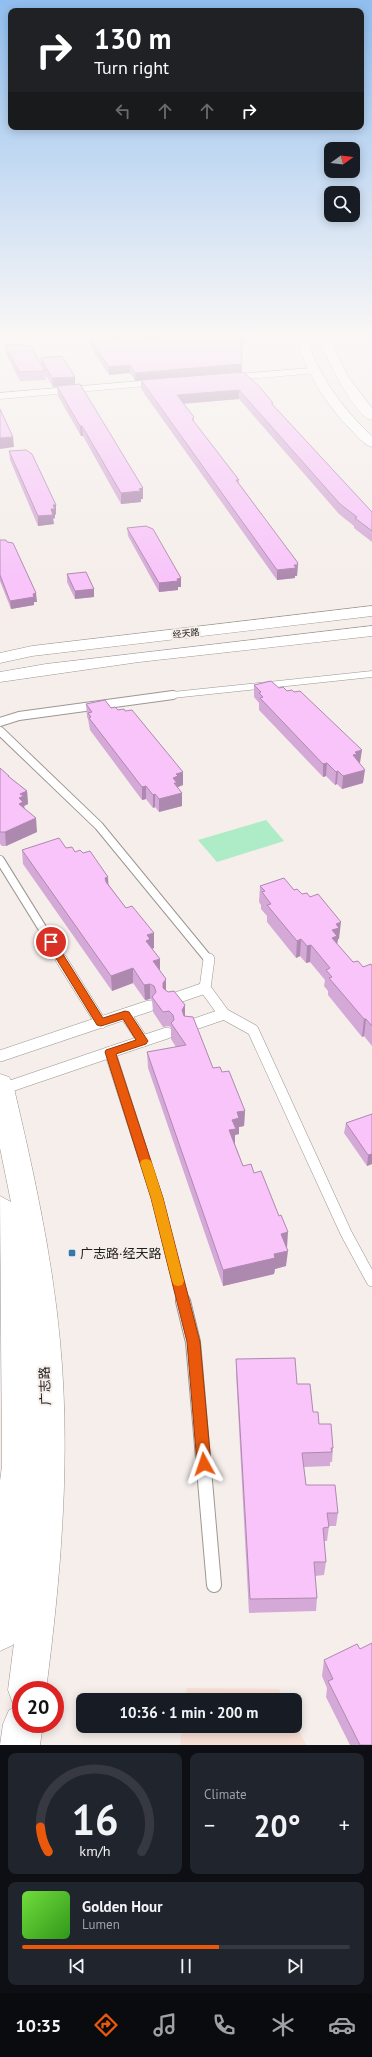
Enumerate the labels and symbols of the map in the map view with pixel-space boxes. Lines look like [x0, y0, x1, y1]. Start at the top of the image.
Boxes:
north arrow [324, 142, 360, 178]
street label: 经天路 [172, 626, 200, 640]
pin [34, 925, 68, 959]
place label: 广志路·经天路 [80, 1245, 161, 1262]
marker: 广志路·经天路 [67, 1248, 77, 1258]
street label: 广志路 [36, 1366, 54, 1406]
position arrow [183, 1443, 225, 1485]
speed limit sign: 20 [12, 1681, 64, 1733]

